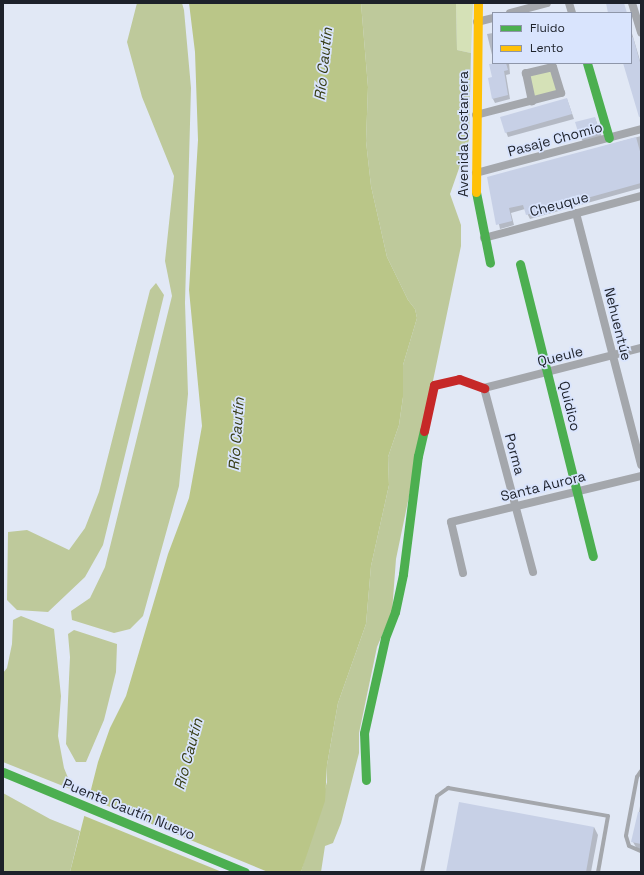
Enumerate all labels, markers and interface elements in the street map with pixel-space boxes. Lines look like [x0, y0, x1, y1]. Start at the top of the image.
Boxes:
legend [492, 12, 632, 64]
text: Fluido [530, 20, 565, 36]
water label: Río Cautín [310, 27, 336, 101]
text: Lento [530, 40, 564, 56]
street label: Avenida Costanera [455, 71, 471, 197]
street label: Pasaje Chomio [506, 118, 604, 160]
street label: Cheuque [528, 188, 590, 220]
street label: Nehuentúe [601, 286, 635, 362]
street label: Queule [535, 342, 585, 370]
street label: Quidico [556, 379, 584, 433]
water label: Río Cautín [224, 397, 248, 471]
street label: Porma [501, 431, 529, 477]
street label: Santa Aurora [499, 467, 587, 505]
water label: Río Cautín [170, 716, 206, 792]
street label: Puente Cautín Nuevo [60, 775, 198, 843]

